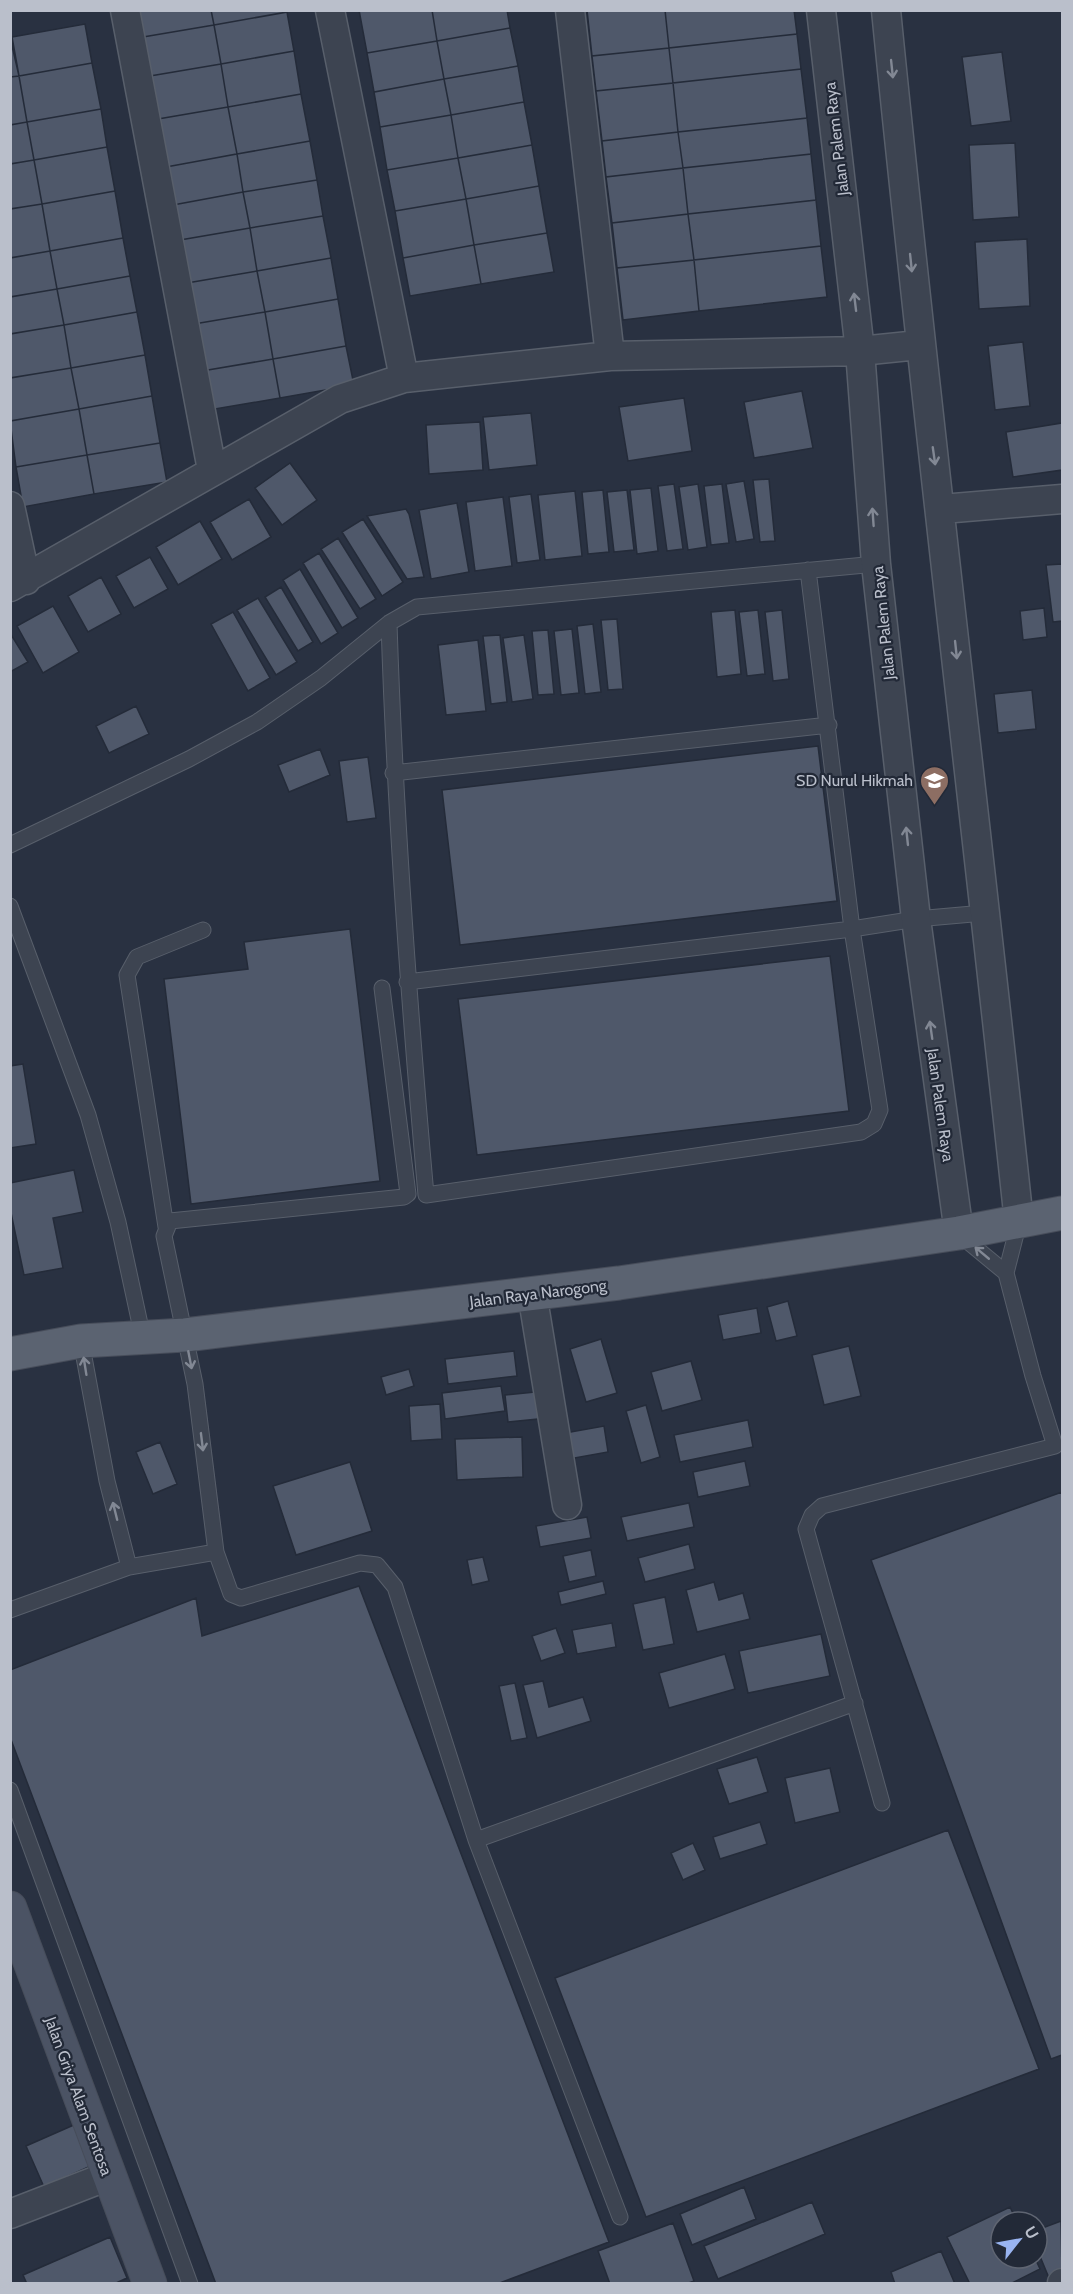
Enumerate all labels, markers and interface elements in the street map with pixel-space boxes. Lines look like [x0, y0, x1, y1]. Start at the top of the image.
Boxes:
one-way arrow [887, 58, 898, 78]
street label: Jalan Palem Raya [820, 81, 853, 198]
one-way arrow [906, 252, 917, 272]
one-way arrow [849, 293, 860, 312]
one-way arrow [929, 446, 940, 466]
one-way arrow [867, 508, 878, 528]
street label: Jalan Palem Raya [868, 565, 899, 682]
one-way arrow [951, 640, 962, 660]
school or university icon: SD Nurul Hikmah [918, 764, 950, 806]
place label: SD Nurul Hikmah [796, 771, 913, 790]
one-way arrow [901, 827, 912, 847]
one-way arrow [925, 1020, 936, 1040]
street label: Jalan Palem Raya [923, 1046, 958, 1163]
one-way arrow [974, 1247, 990, 1260]
street label: Jalan Raya Narogong [467, 1276, 609, 1311]
one-way arrow [185, 1349, 196, 1369]
one-way arrow [79, 1357, 90, 1376]
one-way arrow [197, 1432, 208, 1451]
one-way arrow [108, 1501, 120, 1520]
street label: Jalan Griya Alam Sentosa [41, 2013, 116, 2178]
north arrow [989, 2210, 1049, 2270]
text: U [1020, 2223, 1043, 2242]

